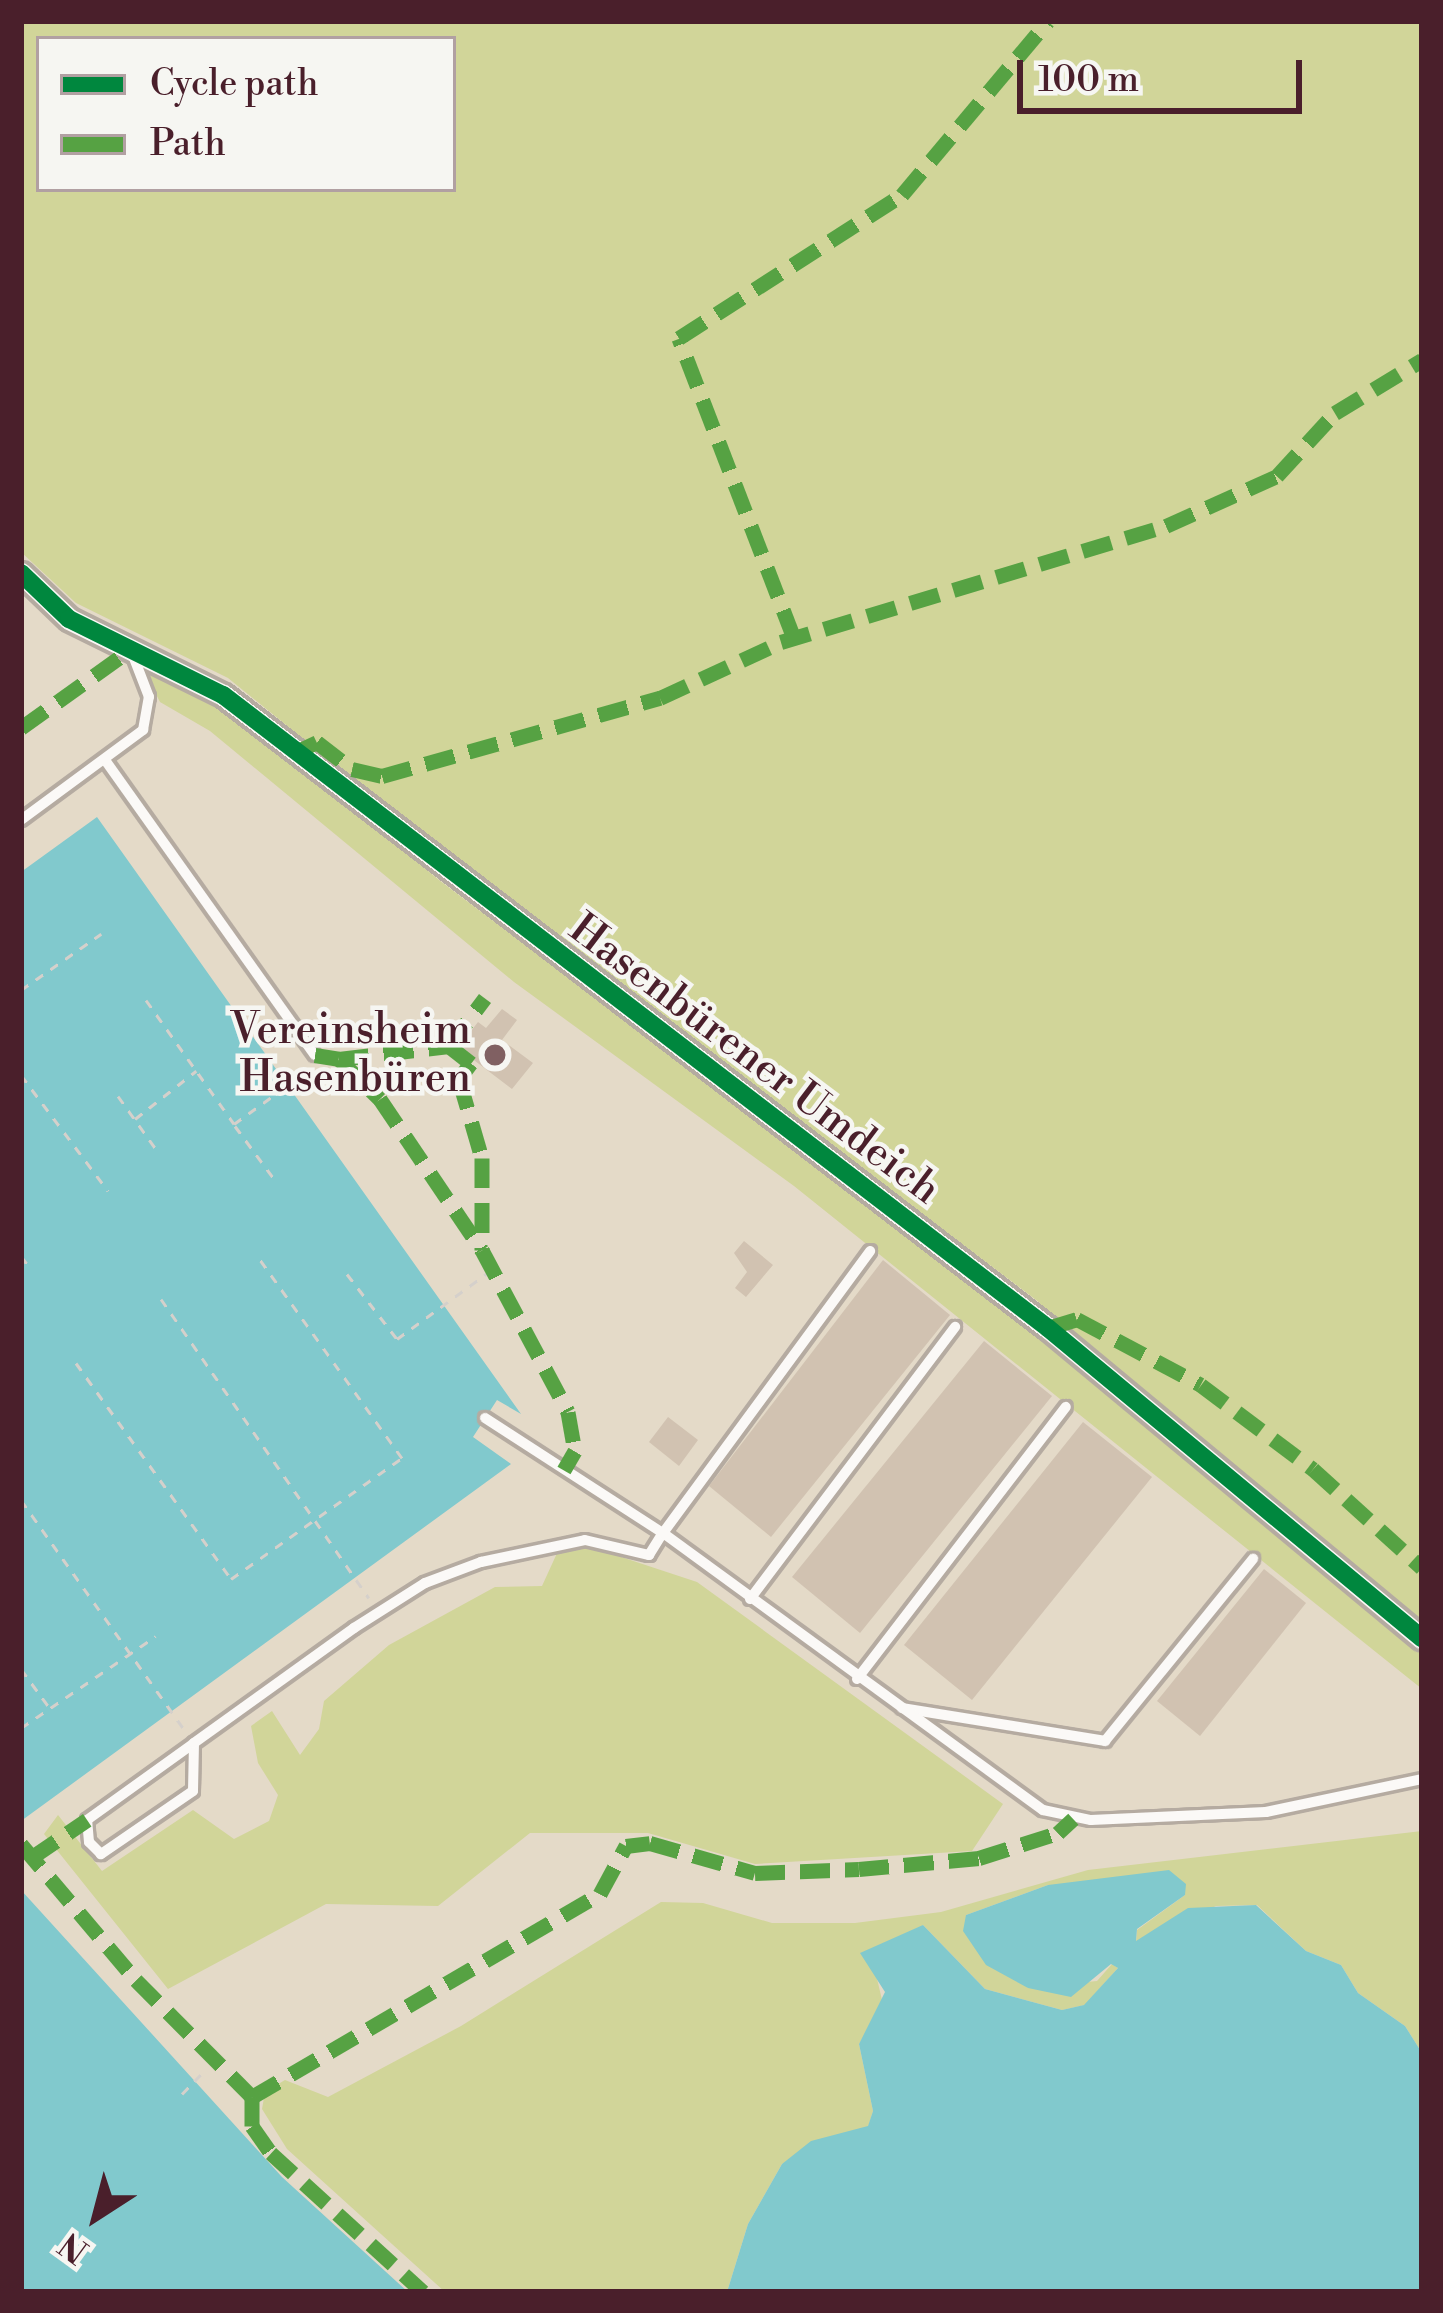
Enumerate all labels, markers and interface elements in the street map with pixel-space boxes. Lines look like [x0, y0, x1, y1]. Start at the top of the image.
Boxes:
legend [36, 36, 456, 192]
scale bar [1023, 36, 1308, 110]
text: 100 m [1038, 58, 1139, 103]
text: Cycle path [150, 62, 318, 107]
text: Path [150, 122, 226, 167]
street label: Hasenbürener Umdeich [559, 904, 949, 1216]
place label: Vereinsheim Hasenbüren [230, 1006, 471, 1104]
marker: Vereinsheim Hasenbüren [482, 1042, 508, 1068]
north arrow [36, 2157, 156, 2277]
text: N [52, 2222, 97, 2271]

